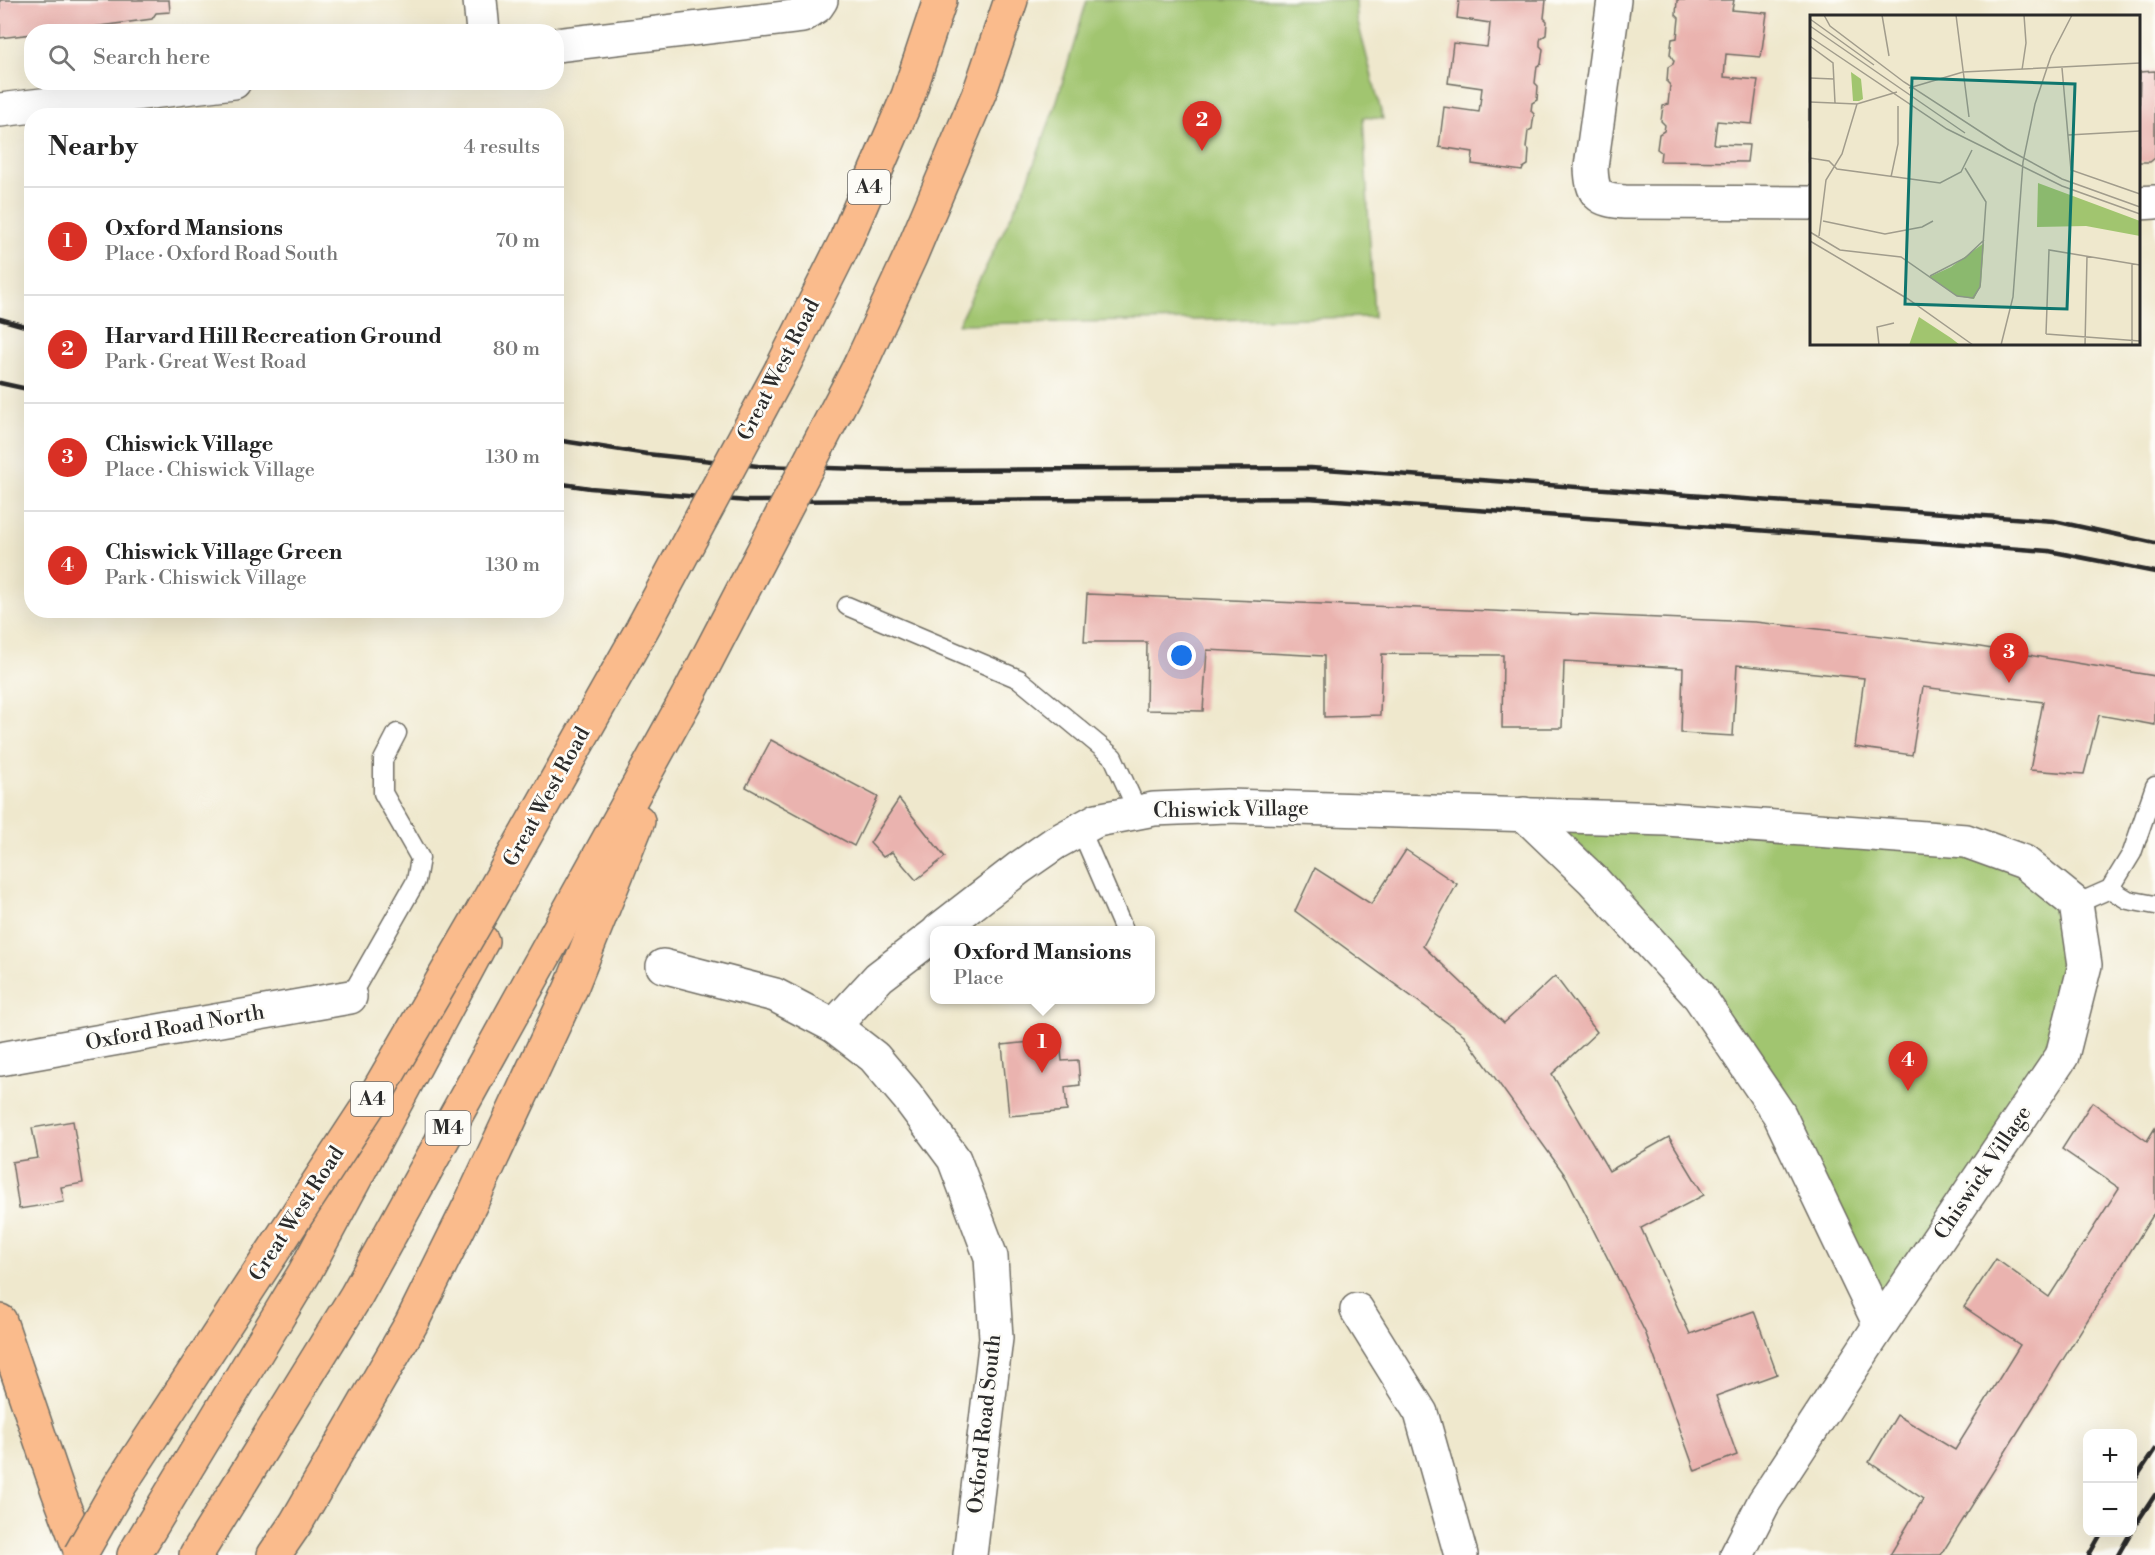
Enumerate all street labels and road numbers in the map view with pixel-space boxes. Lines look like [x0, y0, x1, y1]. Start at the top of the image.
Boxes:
road number: A4 [848, 170, 890, 204]
street label: Great West Road [732, 295, 826, 445]
street label: Great West Road [498, 723, 596, 871]
street label: Chiswick Village [1153, 796, 1309, 824]
street label: Oxford Road North [83, 999, 267, 1057]
road number: A4 [351, 1082, 393, 1116]
street label: Chiswick Village [1929, 1101, 2037, 1245]
road number: M4 [426, 1111, 470, 1145]
street label: Great West Road [244, 1142, 350, 1286]
street label: Oxford Road South [963, 1333, 1007, 1515]

